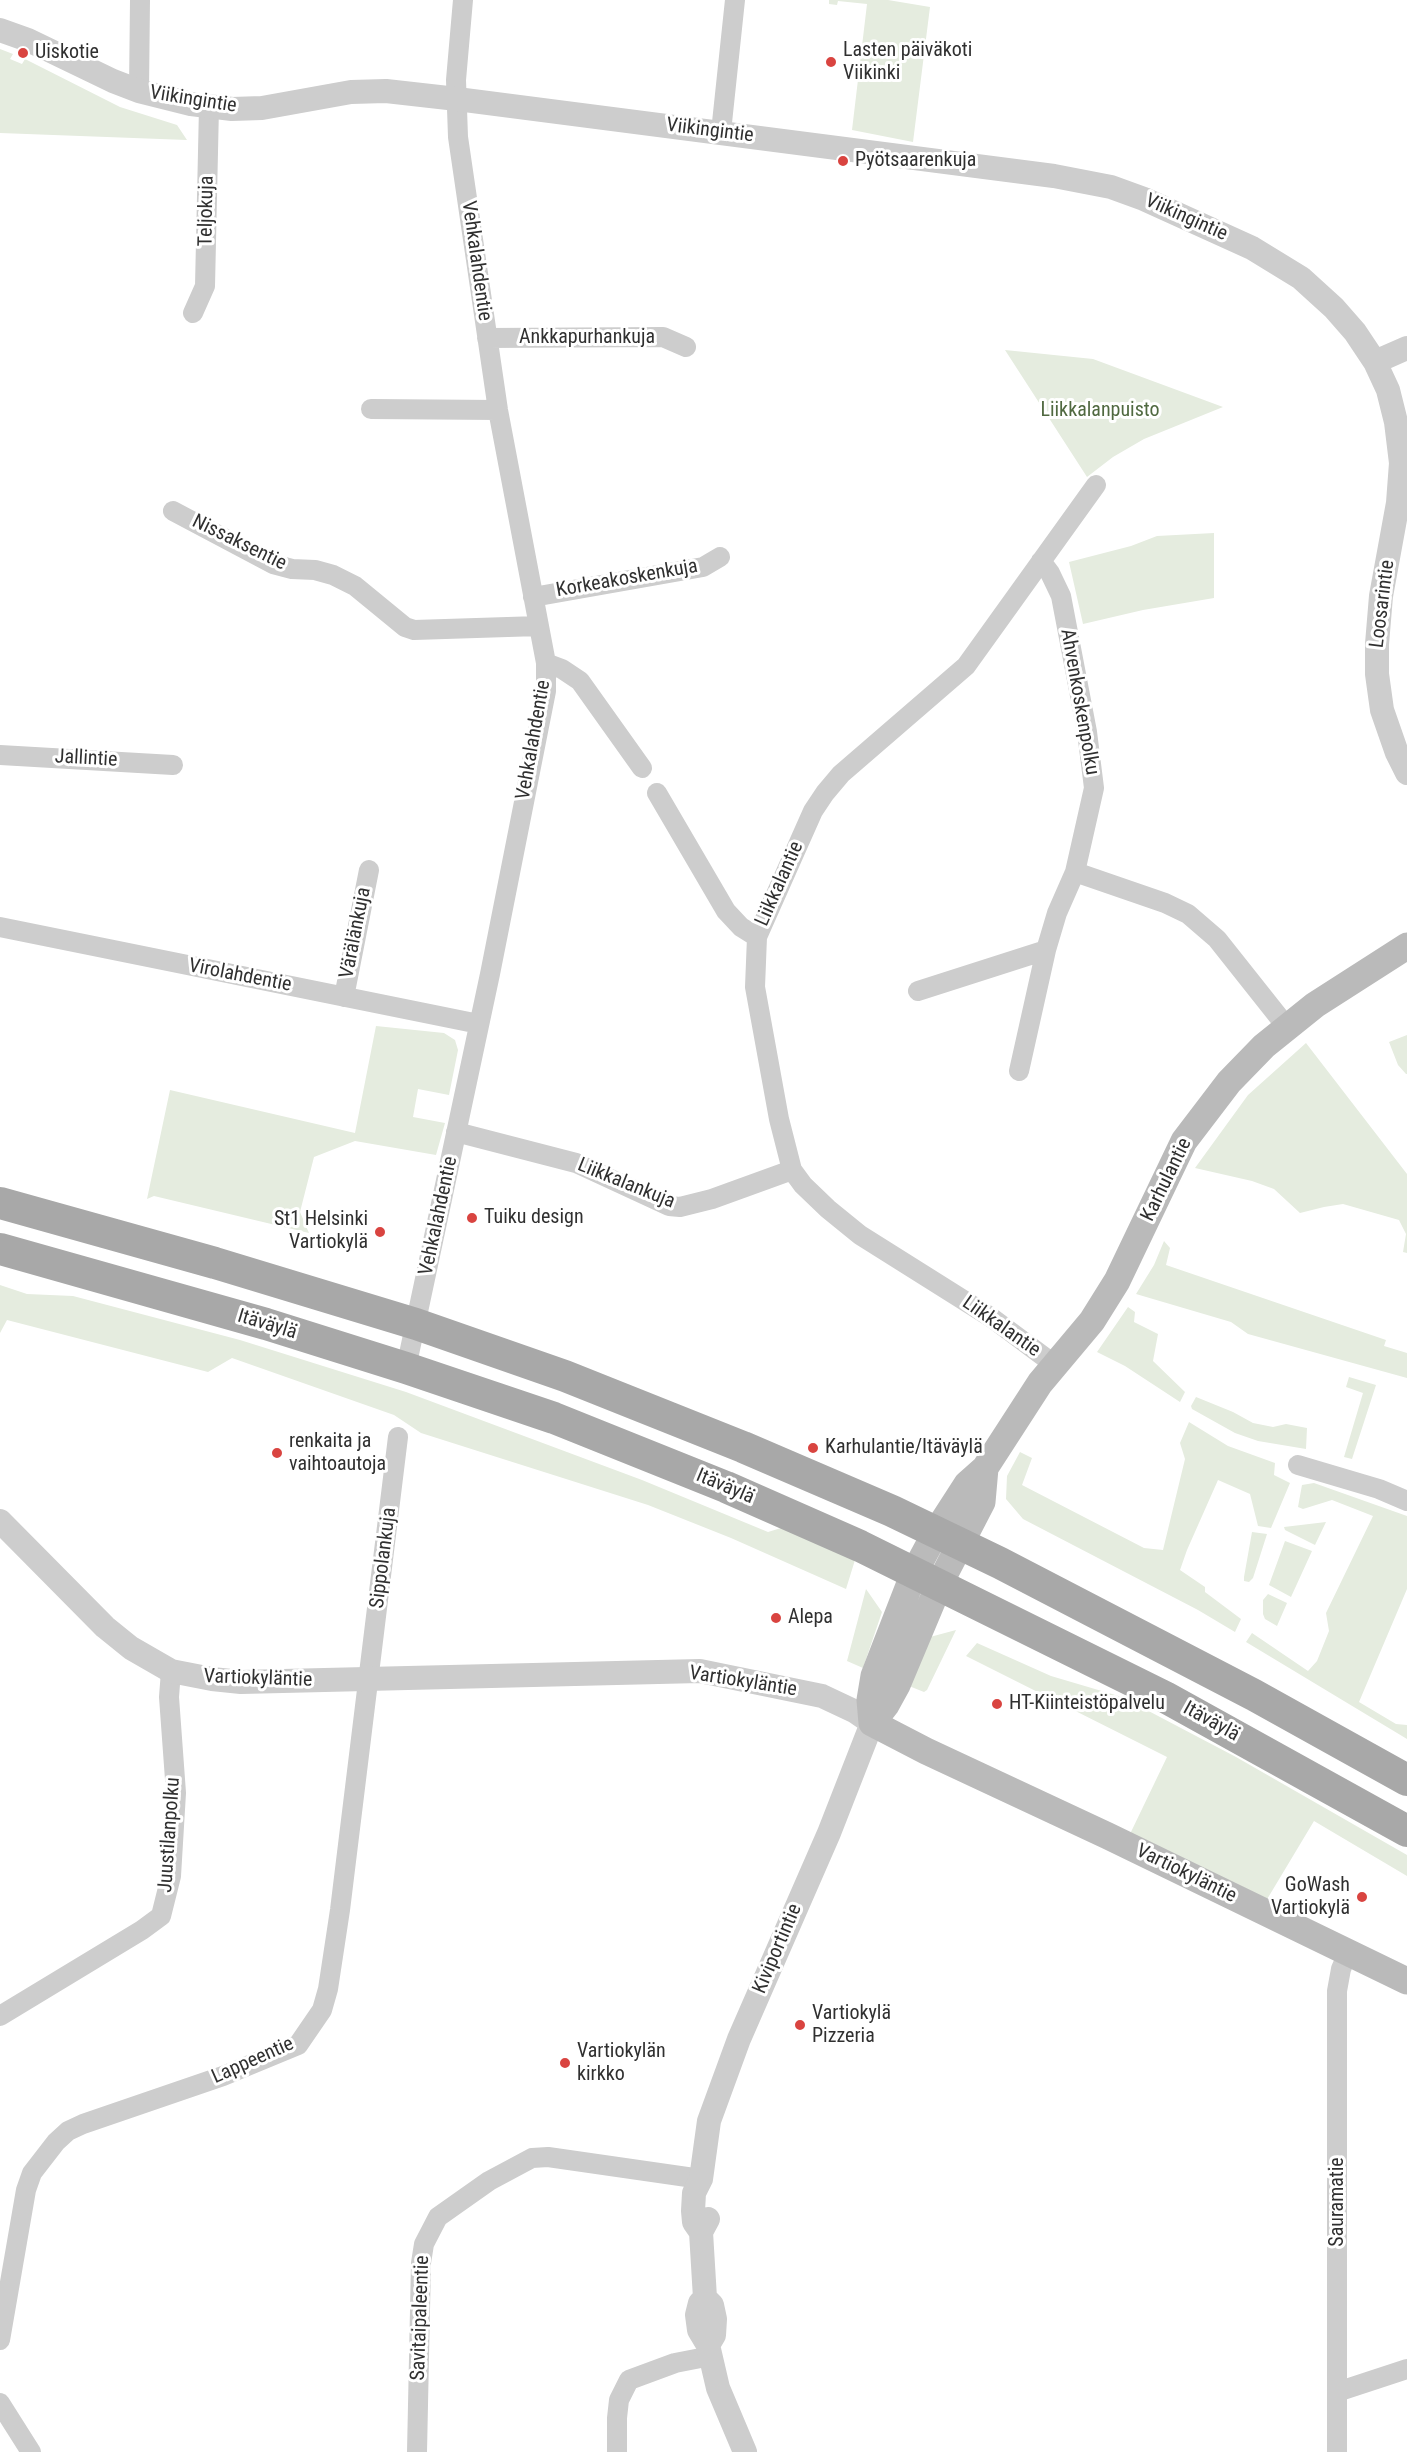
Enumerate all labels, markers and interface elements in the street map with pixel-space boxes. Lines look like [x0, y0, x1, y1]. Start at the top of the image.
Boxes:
place label: Lasten päiväkoti Viikinki [843, 39, 972, 86]
place label: Uiskotie [35, 41, 99, 65]
marker: Uiskotie [16, 46, 30, 60]
marker: Lasten päiväkoti Viikinki [824, 55, 838, 69]
street label: Viikingintie [148, 81, 238, 119]
street label: Viikingintie [665, 114, 755, 148]
place label: Pyötsaarenkuja [855, 149, 976, 173]
marker: Pyötsaarenkuja [836, 154, 850, 168]
street label: Teljokuja [194, 175, 220, 247]
street label: Viikingintie [1141, 189, 1231, 247]
street label: Vehkalahdentie [456, 199, 496, 323]
street label: Ankkapurhankuja [519, 326, 655, 350]
park label: Liikkalanpuisto [1040, 399, 1160, 423]
street label: Nissaksentie [188, 510, 290, 576]
street label: Korkeakoskenkuja [554, 555, 700, 603]
street label: Loosarintie [1366, 559, 1400, 649]
street label: Ahvenkoskenpolku [1054, 627, 1104, 777]
street label: Vehkalahdentie [512, 678, 556, 802]
street label: Jallintie [54, 745, 118, 773]
street label: Liikkalantie [751, 838, 809, 930]
street label: Värälänkuja [335, 885, 377, 981]
street label: Virolahdentie [186, 954, 294, 998]
street label: Karhulantie [1137, 1134, 1197, 1226]
street label: Vehkalahdentie [415, 1154, 463, 1278]
street label: Liikkalankuja [574, 1154, 678, 1214]
place label: Tuiku design [484, 1206, 584, 1230]
place label: St1 Helsinki Vartiokylä [274, 1208, 368, 1255]
marker: Tuiku design [465, 1211, 479, 1225]
marker: St1 Helsinki Vartiokylä [373, 1225, 387, 1239]
street label: Liikkalantie [957, 1291, 1045, 1363]
street label: Itäväylä [234, 1305, 300, 1345]
place label: renkaita ja vaihtoautoja [289, 1430, 386, 1477]
place label: Karhulantie/Itäväylä [825, 1436, 983, 1460]
marker: Karhulantie/Itäväylä [806, 1441, 820, 1455]
marker: renkaita ja vaihtoautoja [270, 1446, 284, 1460]
street label: Itäväylä [692, 1464, 758, 1510]
street label: Sippolankuja [366, 1506, 402, 1610]
place label: Alepa [788, 1606, 833, 1630]
marker: Alepa [769, 1611, 783, 1625]
street label: Vartiokyläntie [688, 1662, 798, 1702]
street label: Vartiokyläntie [203, 1665, 313, 1693]
place label: HT-Kiinteistöpalvelu [1009, 1692, 1165, 1716]
marker: HT-Kiinteistöpalvelu [990, 1697, 1004, 1711]
street label: Itäväylä [1179, 1697, 1243, 1747]
street label: Juustilanpolku [154, 1776, 186, 1894]
street label: Vartiokyläntie [1132, 1839, 1240, 1909]
place label: GoWash Vartiokylä [1271, 1874, 1350, 1921]
marker: GoWash Vartiokylä [1355, 1890, 1369, 1904]
street label: Kiviportintie [748, 1900, 808, 1998]
place label: Vartiokylä Pizzeria [812, 2002, 891, 2049]
marker: Vartiokylä Pizzeria [793, 2018, 807, 2032]
street label: Lappeentie [208, 2032, 298, 2090]
place label: Vartiokylän kirkko [577, 2040, 666, 2087]
marker: Vartiokylän kirkko [558, 2056, 572, 2070]
street label: Sauramatie [1326, 2157, 1350, 2247]
street label: Savitaipaleentie [407, 2255, 435, 2381]

